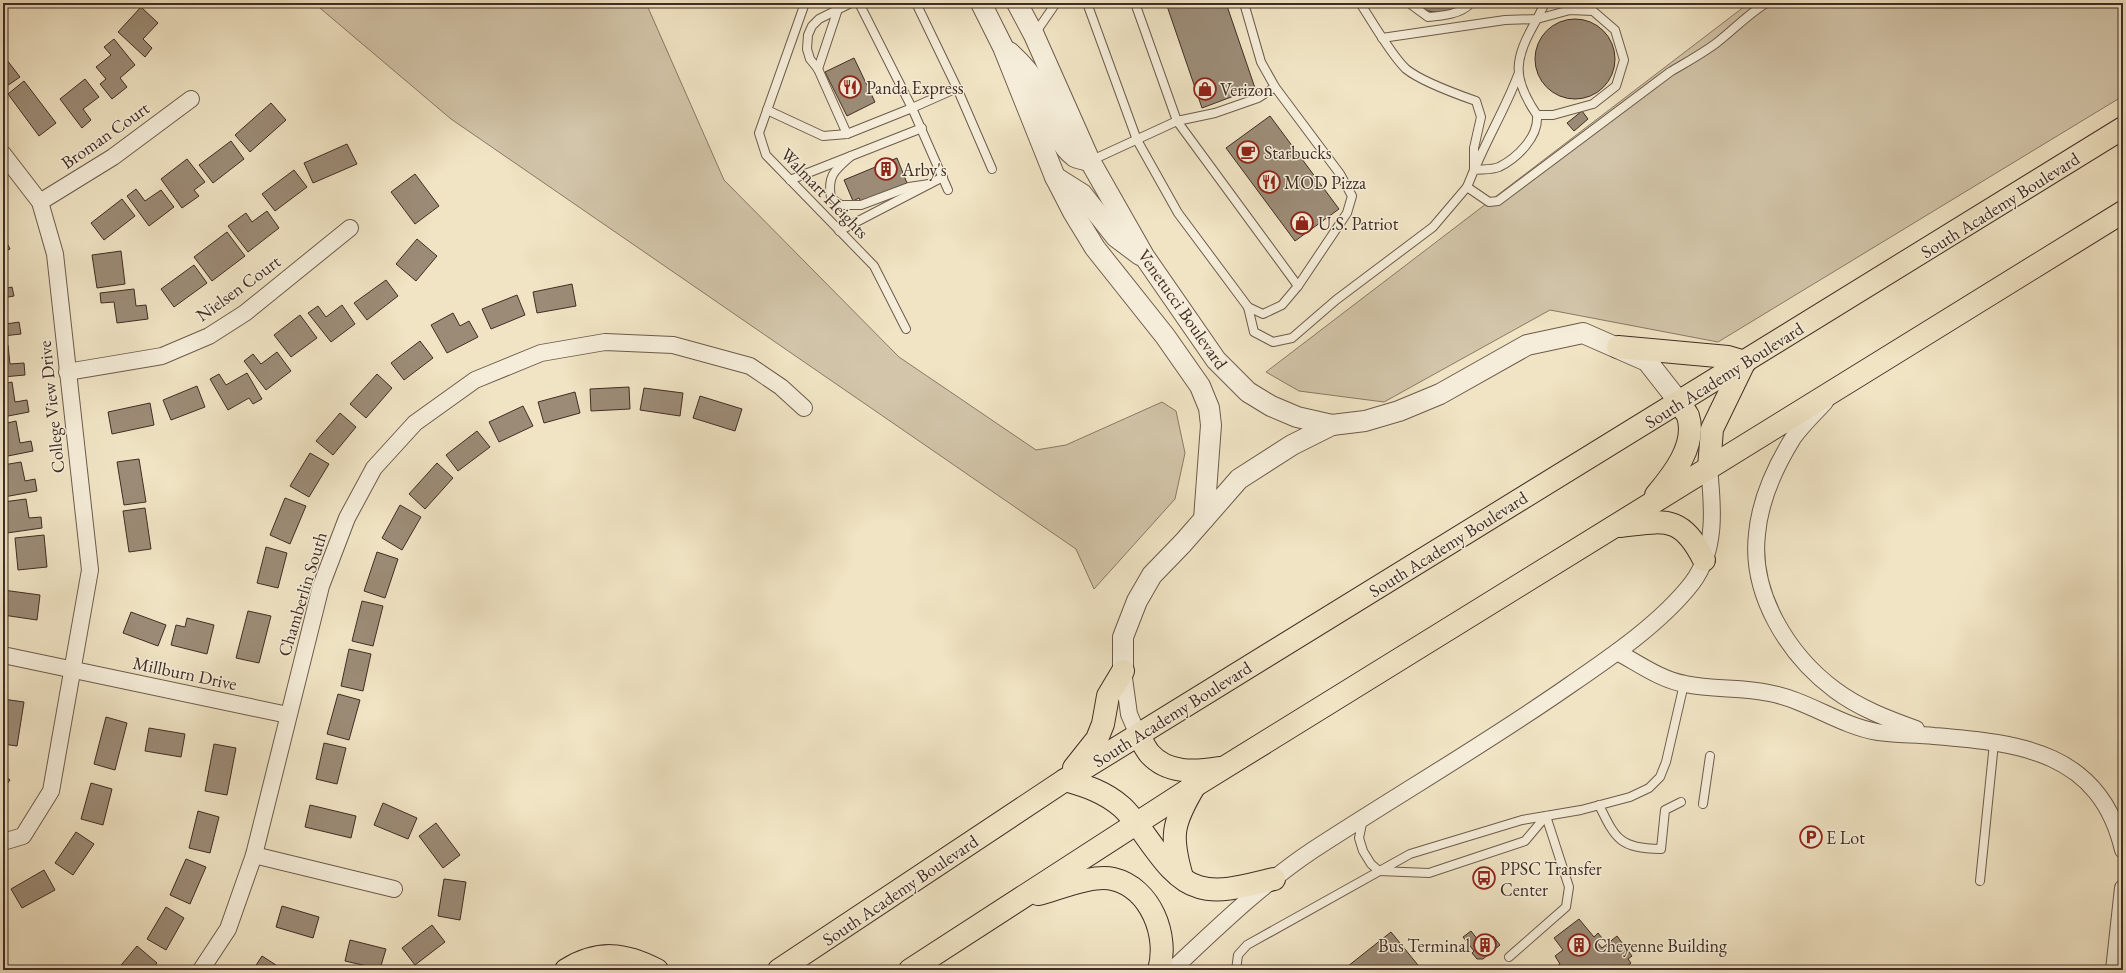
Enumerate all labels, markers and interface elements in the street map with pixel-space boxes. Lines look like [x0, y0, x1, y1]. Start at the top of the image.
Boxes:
restaurant icon: Panda Express [837, 74, 863, 100]
place label: Panda Express [866, 76, 964, 99]
shop icon: Verizon [1192, 76, 1218, 102]
place label: Verizon [1220, 78, 1273, 101]
street label: Broman Court [56, 96, 154, 174]
cafe icon: Starbucks [1235, 139, 1261, 165]
place label: Starbucks [1264, 141, 1332, 164]
street label: Walmart Heights [776, 143, 874, 243]
street label: South Academy Boulevard [1916, 146, 2084, 263]
building icon: Arby's [873, 156, 899, 182]
place label: Arby's [901, 158, 947, 181]
restaurant icon: MOD Pizza [1256, 169, 1282, 195]
place label: MOD Pizza [1284, 171, 1367, 194]
shop icon: U.S. Patriot [1289, 210, 1315, 236]
place label: U.S. Patriot [1318, 212, 1399, 235]
street label: Venetucci Boulevard [1133, 244, 1234, 374]
street label: Nielsen Court [191, 249, 285, 326]
street label: South Academy Boulevard [1640, 316, 1808, 433]
street label: College View Drive [33, 340, 69, 474]
street label: South Academy Boulevard [1364, 485, 1532, 602]
street label: Chamberlin South [272, 529, 332, 659]
street label: Millburn Drive [131, 651, 239, 695]
street label: South Academy Boulevard [1088, 655, 1256, 772]
parking icon: E Lot [1798, 824, 1824, 850]
place label: E Lot [1826, 826, 1865, 849]
street label: South Academy Boulevard [818, 829, 983, 951]
place label: PPSC Transfer Center [1500, 857, 1602, 901]
bus stop icon: PPSC Transfer Center [1471, 865, 1497, 891]
building icon: Bus Terminal [1472, 932, 1498, 958]
building icon: Cheyenne Building [1566, 932, 1592, 958]
place label: Bus Terminal [1378, 934, 1470, 957]
place label: Cheyenne Building [1594, 934, 1727, 957]

